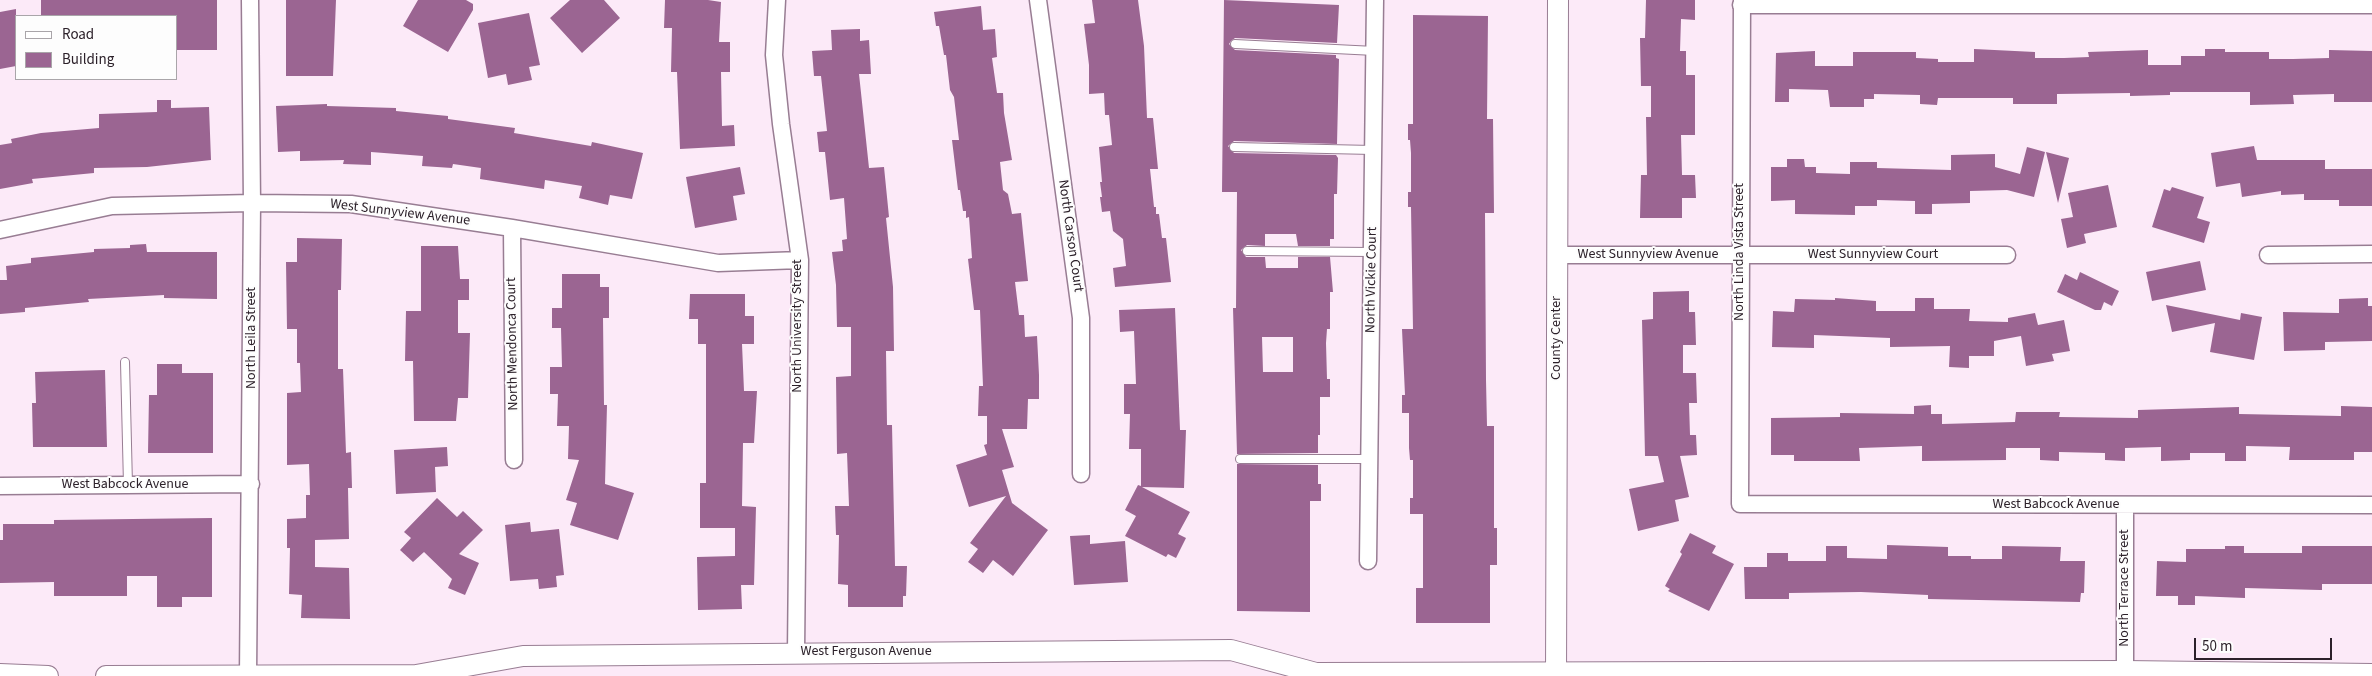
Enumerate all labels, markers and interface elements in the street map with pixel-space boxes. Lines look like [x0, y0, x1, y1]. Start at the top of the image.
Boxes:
legend [15, 15, 178, 80]
text: Road [62, 24, 94, 45]
text: Building [62, 49, 114, 70]
street label: North Carson Court [1054, 179, 1086, 293]
street label: North Linda Vista Street [1732, 183, 1748, 321]
street label: West Sunnyview Avenue [329, 196, 471, 230]
street label: North Vickie Court [1363, 227, 1381, 333]
street label: West Sunnyview Avenue [1577, 247, 1719, 263]
street label: West Sunnyview Court [1808, 247, 1938, 263]
street label: North University Street [790, 259, 806, 393]
street label: North Mendonca Court [503, 277, 523, 411]
street label: North Leila Street [244, 287, 260, 389]
street label: County Center [1549, 296, 1565, 380]
street label: West Babcock Avenue [61, 477, 189, 493]
street label: West Babcock Avenue [1992, 497, 2120, 513]
street label: North Terrace Street [2117, 529, 2133, 647]
scale bar [2197, 628, 2334, 660]
text: 50 m [2202, 636, 2232, 657]
street label: West Ferguson Avenue [800, 644, 932, 660]

